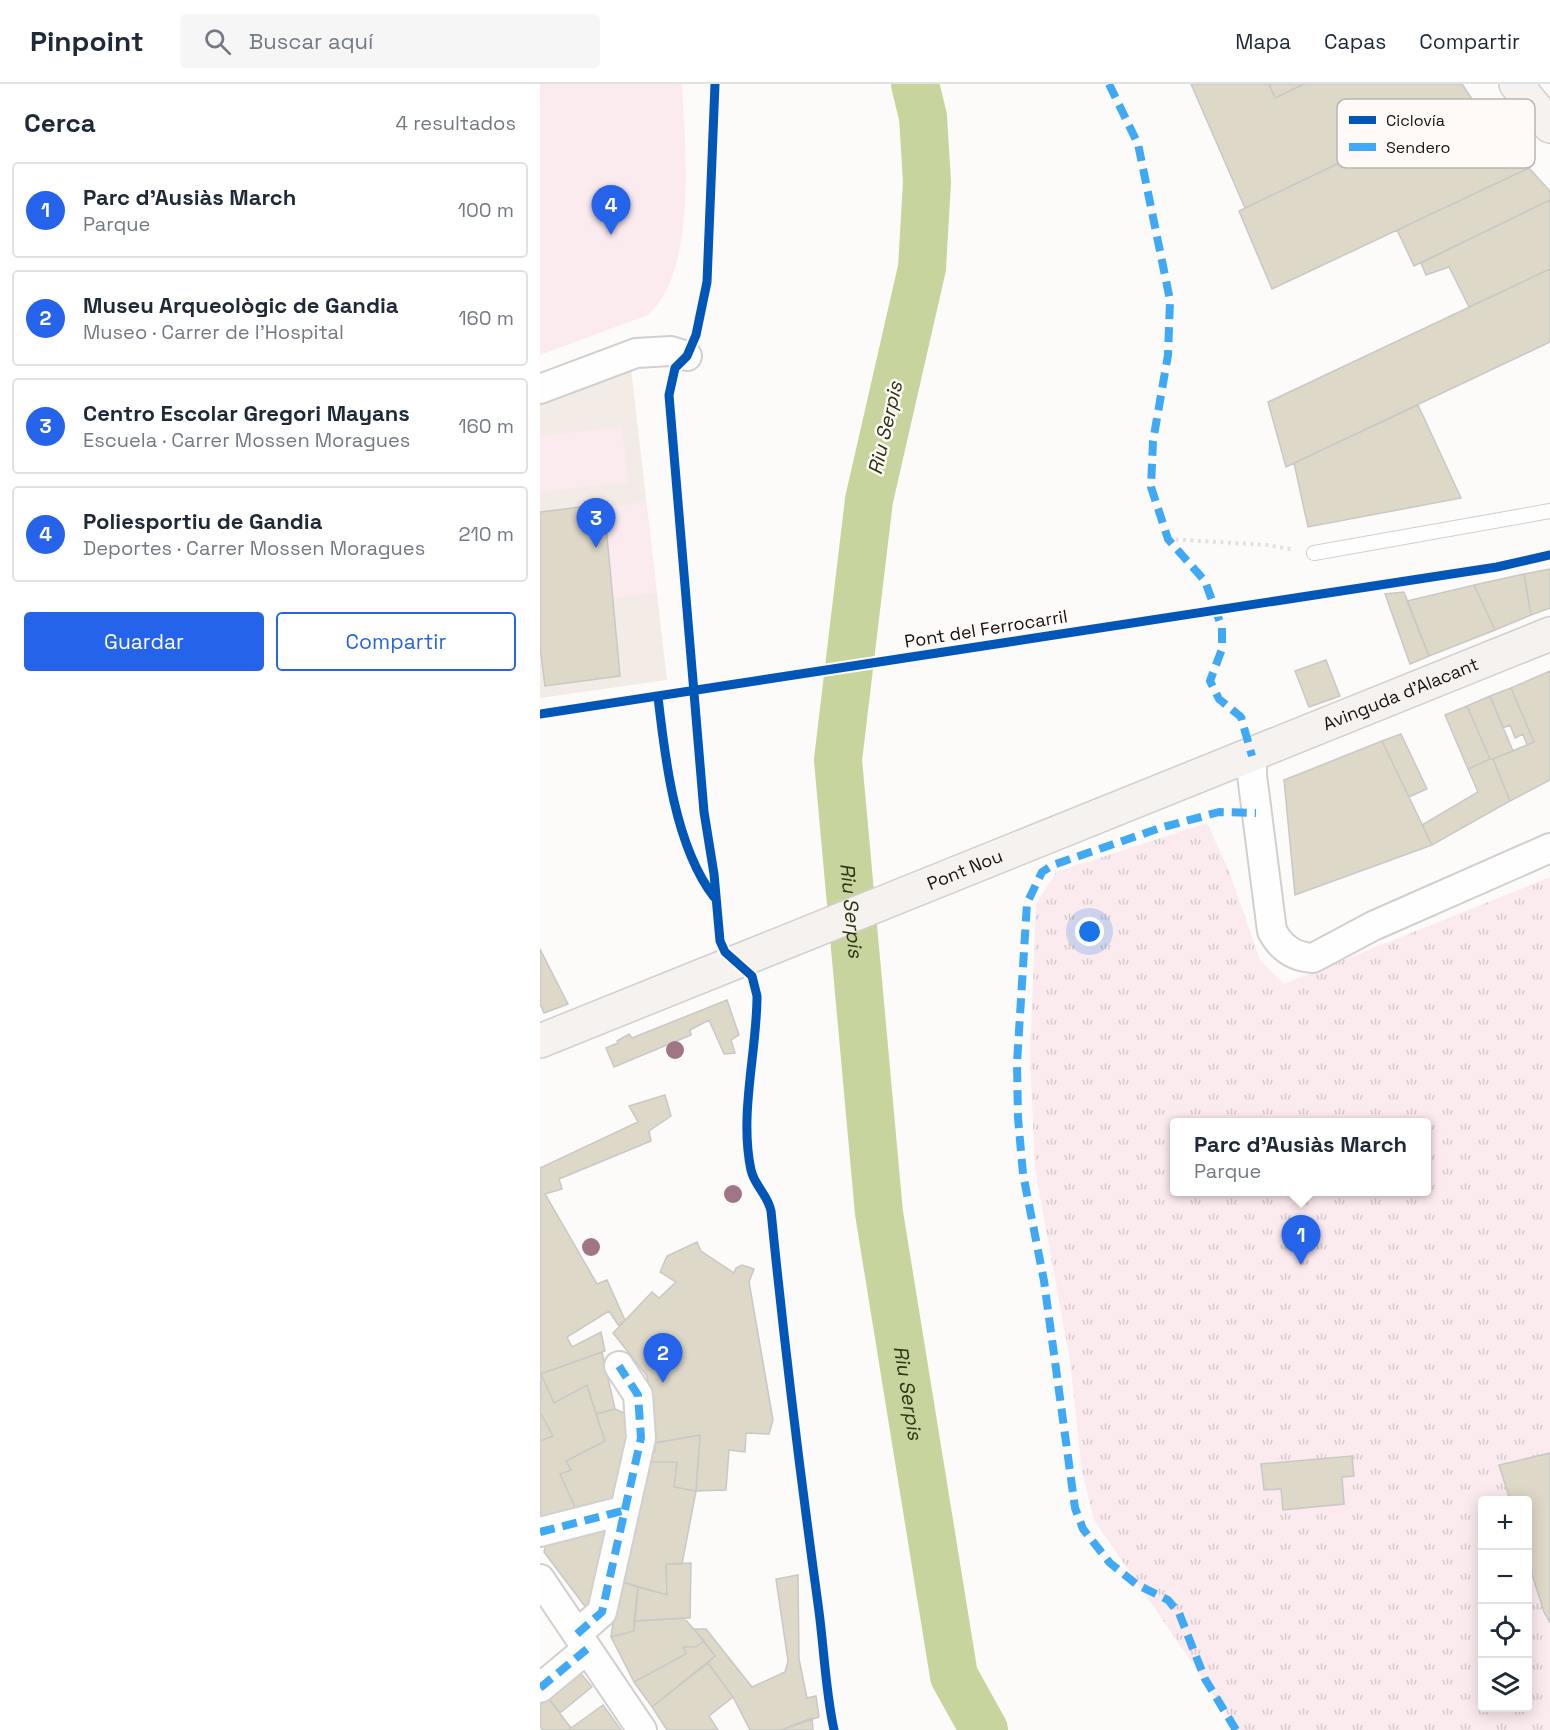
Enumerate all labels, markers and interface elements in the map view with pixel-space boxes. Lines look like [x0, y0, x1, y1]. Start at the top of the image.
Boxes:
search box [180, 14, 600, 68]
text: Pinpoint [30, 23, 144, 59]
icon: search [201, 25, 234, 58]
text: Buscar aquí [249, 27, 373, 55]
text: Mapa [1235, 28, 1291, 55]
text: Capas [1324, 28, 1386, 55]
text: Compartir [1419, 28, 1520, 55]
legend [1337, 99, 1535, 168]
text: Cerca [24, 106, 96, 140]
text: 4 resultados [396, 110, 516, 136]
text: Ciclovía [1386, 110, 1445, 131]
text: Sendero [1386, 137, 1451, 158]
text: Parc d'Ausiàs March [83, 183, 296, 211]
pin: 4 [592, 186, 630, 235]
text: 1 [41, 197, 50, 223]
text: 100 m [458, 197, 514, 223]
text: Parque [83, 211, 150, 237]
text: Museu Arqueològic de Gandia [83, 291, 399, 319]
text: 2 [40, 305, 51, 331]
text: 160 m [458, 305, 514, 331]
text: Museo · Carrer de l'Hospital [83, 319, 344, 345]
water label: Riu Serpis [862, 377, 909, 477]
text: Centro Escolar Gregori Mayans [83, 399, 410, 427]
text: 3 [39, 413, 52, 439]
text: 160 m [458, 413, 514, 439]
text: Escuela · Carrer Mossen Moragues [83, 427, 410, 453]
pin: 3 [576, 498, 616, 548]
text: Poliesportiu de Gandia [83, 507, 322, 535]
text: 4 [39, 521, 52, 547]
text: 210 m [458, 521, 514, 547]
text: Deportes · Carrer Mossen Moragues [83, 535, 425, 561]
street label: Pont del Ferrocarril [903, 604, 1069, 653]
button: Guardar [24, 612, 264, 671]
button: Compartir [276, 612, 516, 671]
street label: Avinguda d'Alacant [1319, 652, 1482, 735]
street label: Pont Nou [923, 844, 1006, 895]
water label: Riu Serpis [834, 862, 869, 960]
your location [1075, 917, 1104, 946]
popup [1170, 1118, 1431, 1196]
text: Parc d'Ausiàs March [1194, 1130, 1407, 1158]
text: Parque [1194, 1158, 1261, 1184]
pin: 1 [1282, 1216, 1320, 1265]
pin: 2 [644, 1334, 682, 1383]
water label: Riu Serpis [888, 1344, 929, 1443]
map controls [1478, 1496, 1532, 1712]
button: + [1478, 1496, 1532, 1550]
button: − [1478, 1550, 1532, 1604]
button: locate [1478, 1604, 1532, 1658]
button: layers [1478, 1658, 1532, 1712]

